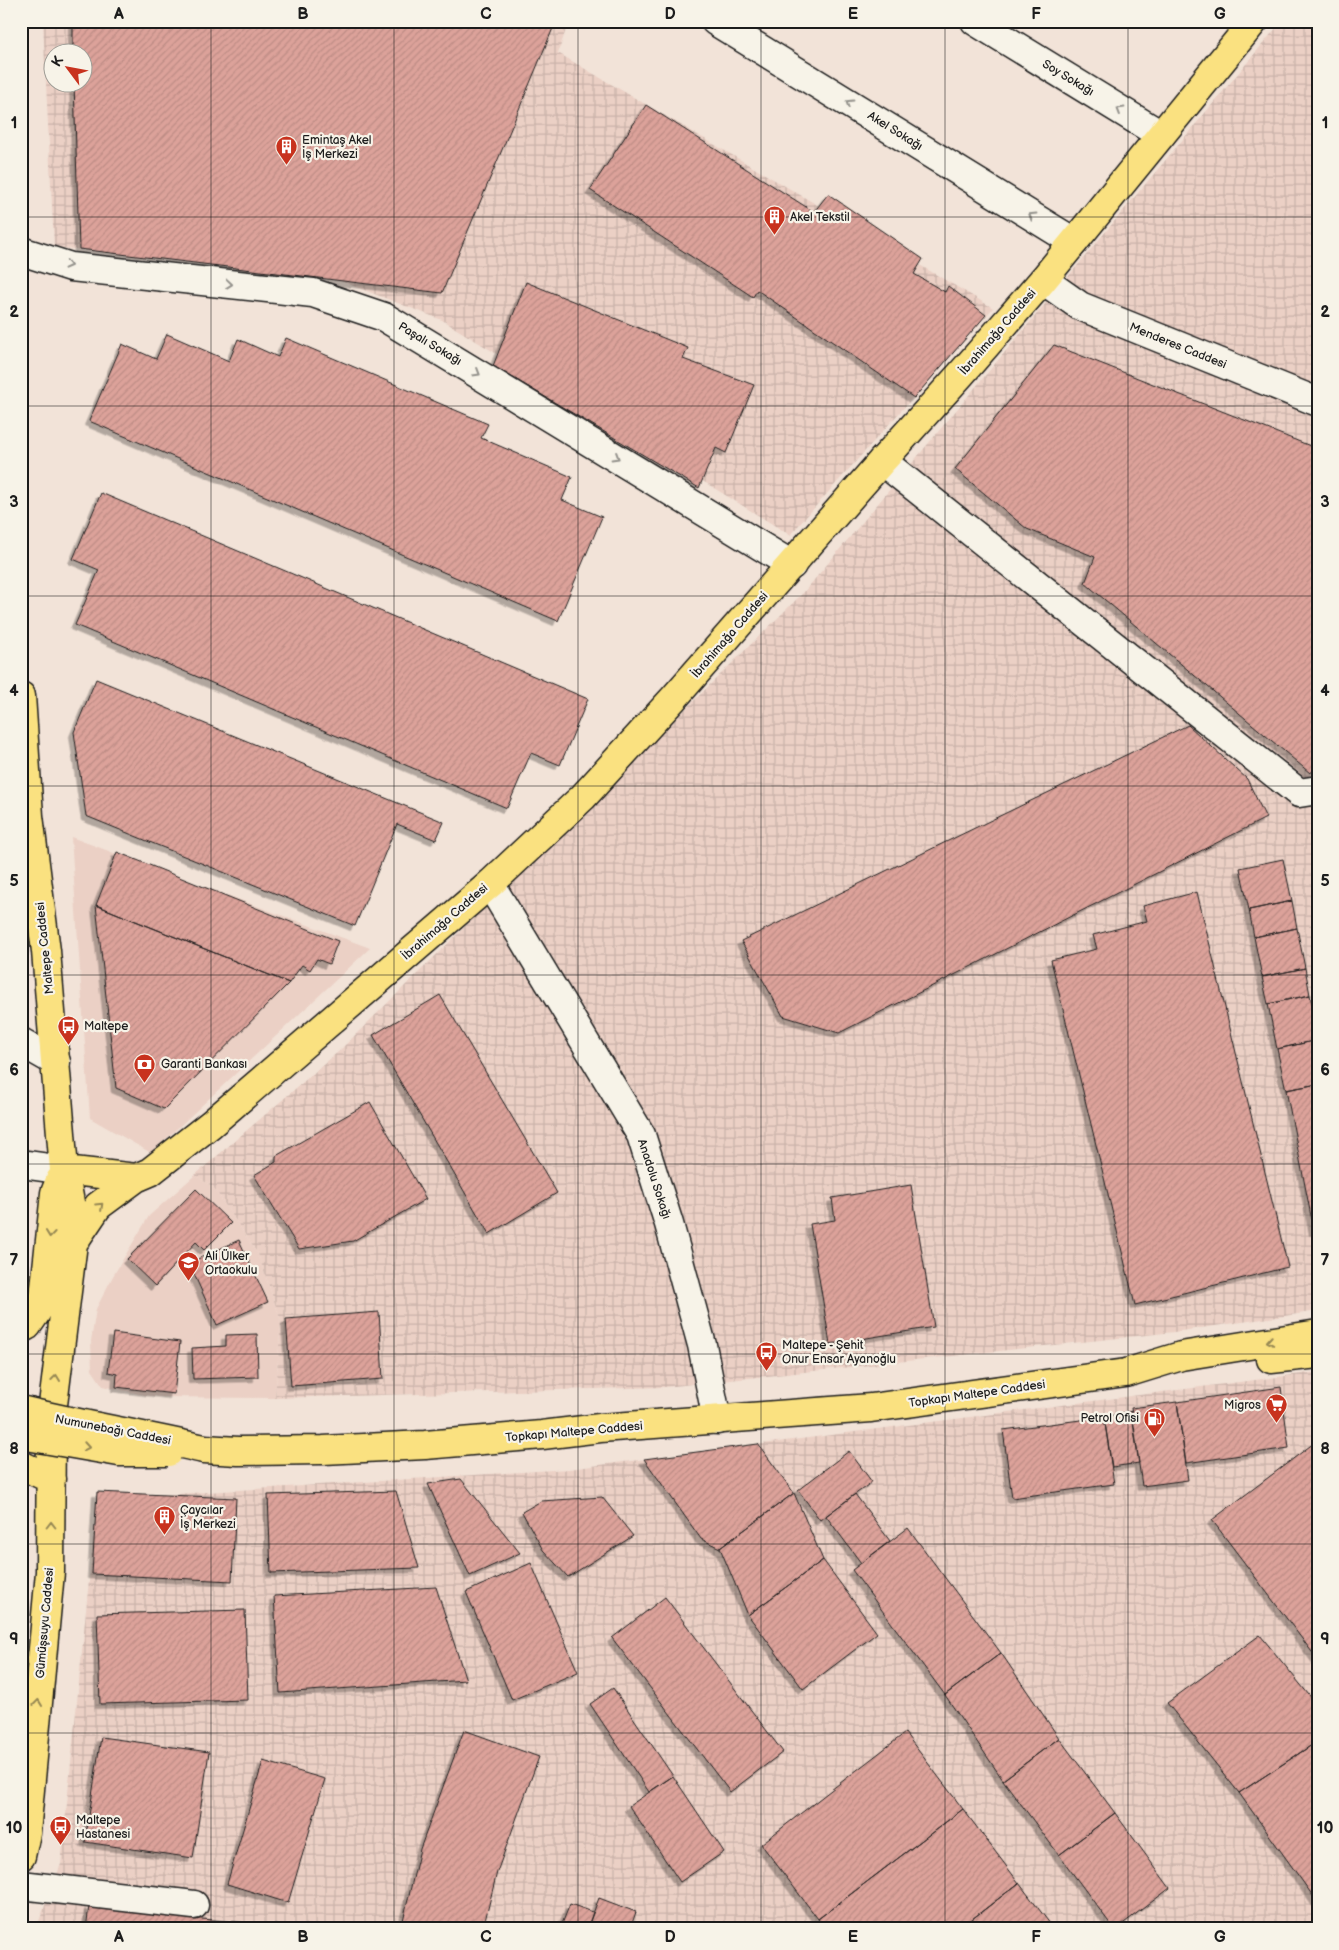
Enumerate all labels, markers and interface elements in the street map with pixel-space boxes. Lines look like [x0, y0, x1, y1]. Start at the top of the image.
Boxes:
text: A [113, 5, 124, 24]
text: B [297, 5, 309, 24]
text: C [480, 5, 492, 24]
text: D [664, 5, 676, 24]
text: E [848, 5, 858, 24]
text: F [1031, 5, 1041, 24]
text: G [1214, 5, 1226, 24]
north arrow [42, 42, 92, 92]
text: K [48, 52, 67, 70]
street label: Soy Sokağı [1039, 57, 1097, 99]
one-way arrow [845, 100, 854, 110]
one-way arrow [1116, 106, 1125, 116]
street label: Akel Sokağı [865, 108, 925, 154]
text: 1 [11, 114, 17, 133]
text: 1 [1322, 114, 1328, 133]
place label: Emintaş Akel İş Merkezi [302, 133, 372, 162]
building icon: Emintaş Akel İş Merkezi [274, 135, 298, 166]
building icon: Akel Tekstil [762, 205, 786, 236]
place label: Akel Tekstil [790, 210, 850, 225]
one-way arrow [1029, 213, 1038, 223]
one-way arrow [63, 259, 72, 270]
one-way arrow [225, 278, 233, 289]
street label: İbrahimağa Caddesi [956, 285, 1040, 378]
text: 2 [9, 303, 19, 322]
text: 2 [1320, 303, 1330, 322]
street label: Paşalı Sokağı [396, 319, 465, 369]
street label: Menderes Caddesi [1127, 320, 1229, 372]
one-way arrow [471, 366, 480, 376]
one-way arrow [610, 451, 619, 461]
text: 3 [9, 493, 19, 512]
text: 3 [1320, 493, 1330, 512]
street label: İbrahimağa Caddesi [688, 588, 772, 681]
text: 4 [9, 682, 19, 701]
text: 4 [1320, 682, 1330, 701]
text: 5 [9, 872, 19, 891]
text: 5 [1320, 872, 1330, 891]
street label: İbrahimağa Caddesi [398, 880, 491, 963]
street label: Maltepe Caddesi [33, 901, 57, 995]
bus stop icon: Maltepe [56, 1014, 80, 1045]
place label: Maltepe [84, 1019, 128, 1034]
bank icon: Garanti Bankası [133, 1052, 157, 1083]
place label: Garanti Bankası [161, 1057, 247, 1072]
text: 6 [9, 1061, 19, 1080]
text: 6 [1320, 1061, 1330, 1080]
street label: Anadolu Sokağı [634, 1137, 674, 1221]
one-way arrow [94, 1203, 103, 1212]
one-way arrow [45, 1230, 56, 1238]
place label: Ali Ülker Ortaokulu [205, 1248, 257, 1278]
text: 7 [10, 1251, 19, 1270]
school or university icon: Ali Ülker Ortaokulu [177, 1251, 201, 1282]
text: 7 [1321, 1251, 1330, 1270]
one-way arrow [1265, 1336, 1274, 1346]
place label: Maltepe - Şehit Onur Ensar Ayanoğlu [782, 1338, 896, 1367]
bus stop icon: Maltepe - Şehit Onur Ensar Ayanoğlu [754, 1340, 778, 1371]
one-way arrow [50, 1373, 61, 1381]
street label: Topkapı Maltepe Caddesi [908, 1377, 1046, 1411]
supermarket icon: Migros [1265, 1393, 1289, 1424]
place label: Migros [1224, 1398, 1261, 1413]
fuel station icon: Petrol Ofisi [1143, 1406, 1167, 1437]
street label: Numunebağı Caddesi [54, 1411, 172, 1449]
place label: Petrol Ofisi [1081, 1411, 1139, 1426]
street label: Topkapı Maltepe Caddesi [505, 1419, 643, 1445]
text: 8 [9, 1440, 19, 1459]
text: 8 [1320, 1440, 1330, 1459]
one-way arrow [82, 1441, 91, 1451]
place label: Çaycılar İş Merkezi [180, 1503, 236, 1532]
building icon: Çaycılar İş Merkezi [152, 1505, 176, 1536]
one-way arrow [46, 1521, 56, 1529]
street label: Gümüşsuyu Caddesi [33, 1567, 57, 1679]
text: 9 [9, 1630, 19, 1649]
text: 9 [1320, 1630, 1330, 1649]
one-way arrow [32, 1699, 43, 1707]
place label: Maltepe Hastanesi [76, 1813, 130, 1842]
bus stop icon: Maltepe Hastanesi [48, 1815, 72, 1846]
text: 10 [6, 1819, 22, 1838]
text: 10 [1317, 1819, 1333, 1838]
text: A [113, 1928, 124, 1947]
text: B [297, 1928, 309, 1947]
text: C [480, 1928, 492, 1947]
text: D [664, 1928, 676, 1947]
text: E [848, 1928, 858, 1947]
text: F [1031, 1928, 1041, 1947]
text: G [1214, 1928, 1226, 1947]

